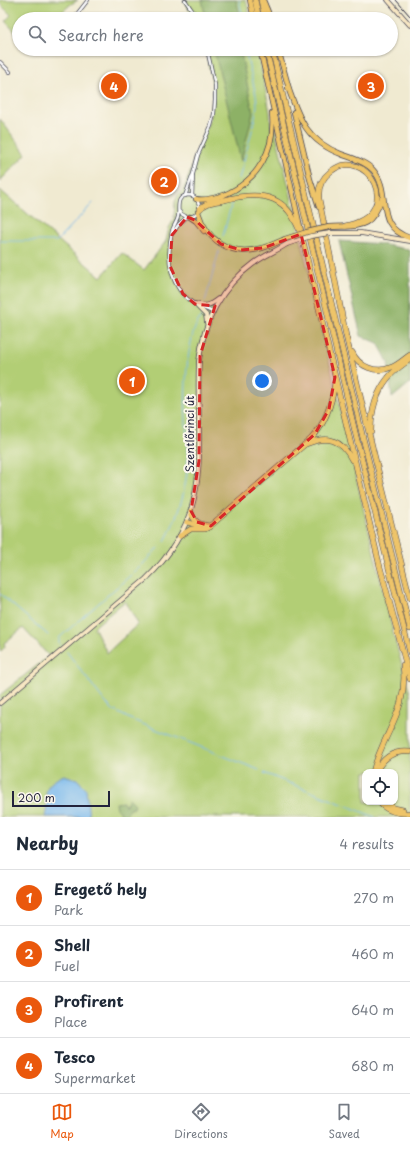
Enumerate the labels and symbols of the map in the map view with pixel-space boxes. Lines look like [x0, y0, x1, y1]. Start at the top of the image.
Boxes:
pin: 4 [101, 71, 127, 101]
pin: 3 [358, 71, 384, 101]
pin: 2 [151, 166, 177, 196]
pin: 1 [119, 366, 145, 396]
your location [252, 371, 272, 391]
street label: Szentlőrinci út [181, 395, 198, 472]
scale bar [12, 789, 110, 808]

